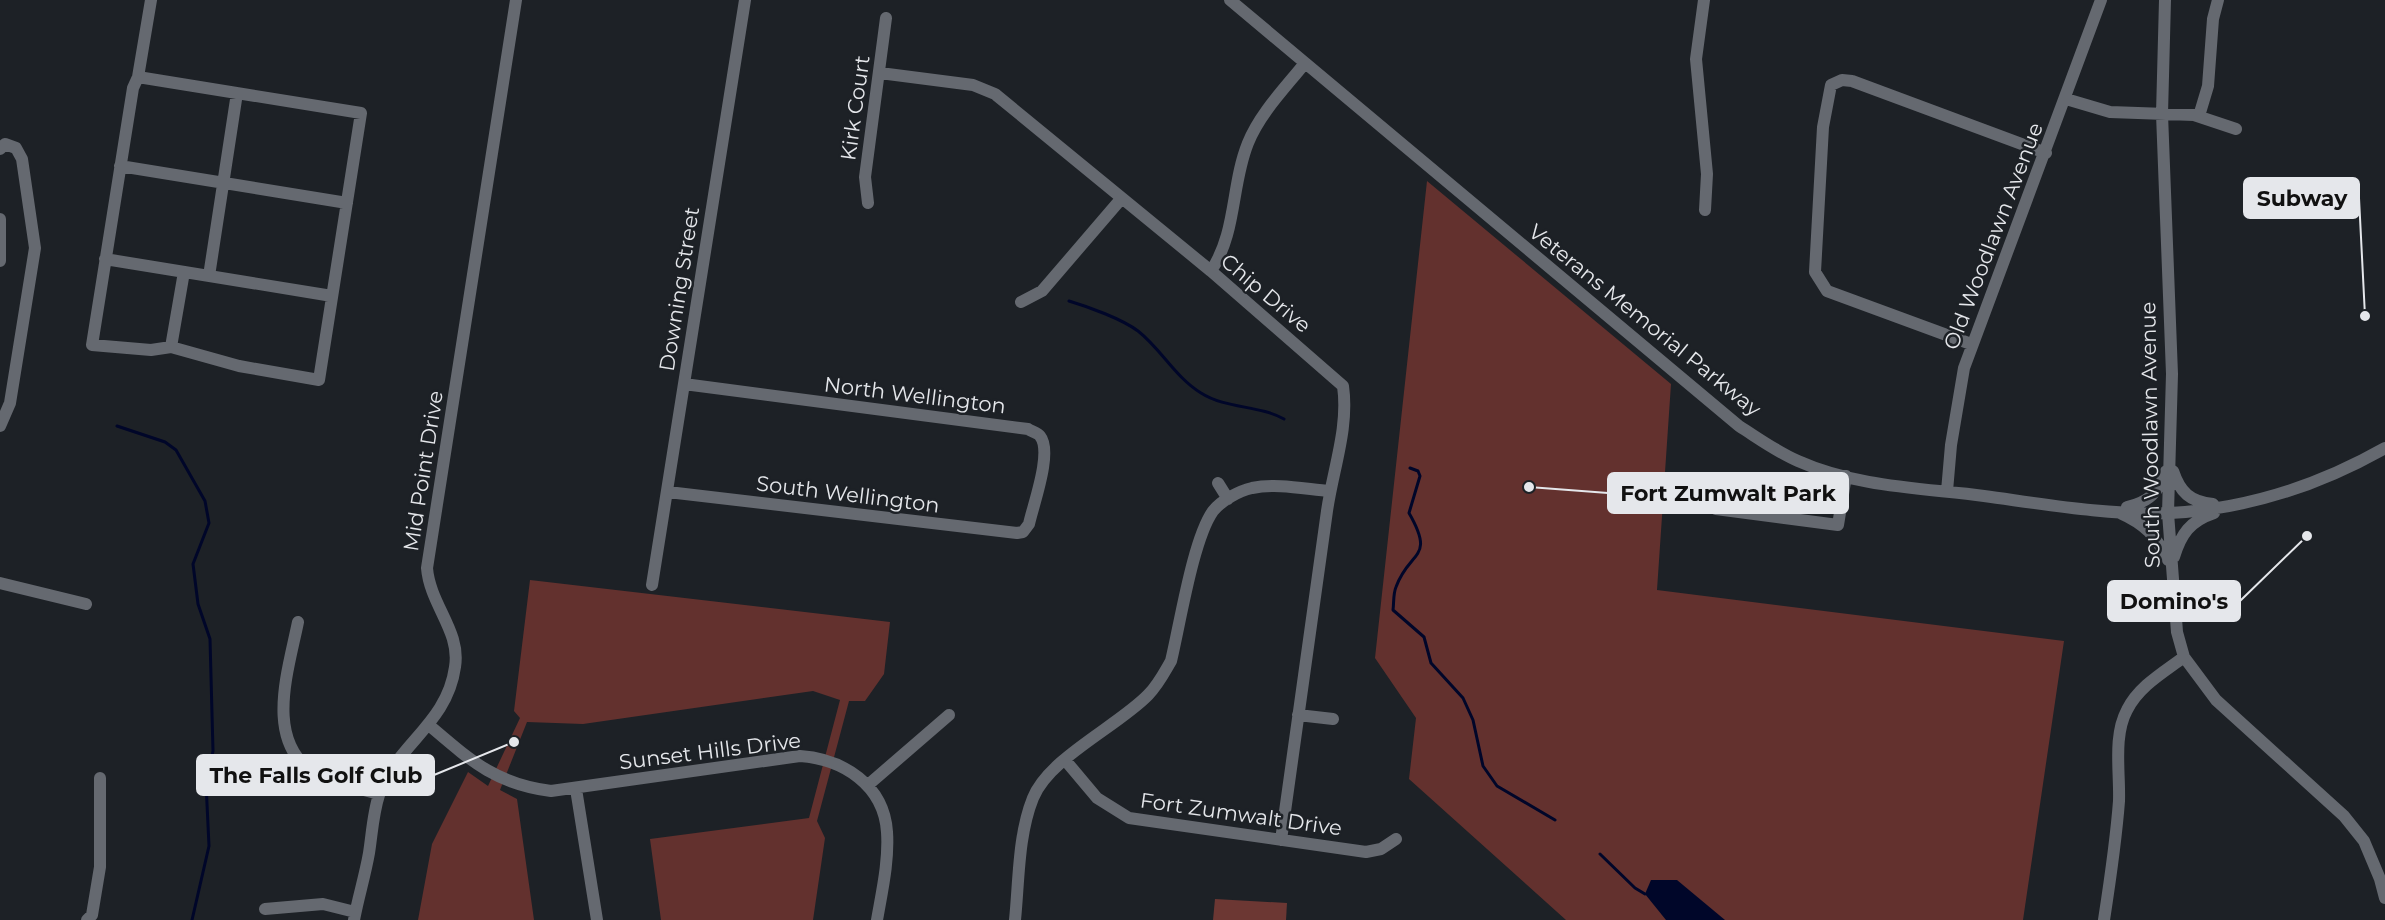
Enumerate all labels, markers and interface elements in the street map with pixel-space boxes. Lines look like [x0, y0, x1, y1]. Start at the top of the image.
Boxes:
street label: Kirk Court [835, 54, 875, 162]
street label: Old Woodlawn Avenue [1938, 119, 2048, 353]
callout: Subway [2244, 178, 2359, 218]
text: Subway [2257, 185, 2348, 212]
street label: Downing Street [654, 205, 704, 373]
street label: Veterans Memorial Parkway [1524, 219, 1767, 422]
street label: Chip Drive [1216, 248, 1316, 338]
street label: South Woodlawn Avenue [2135, 302, 2165, 568]
street label: North Wellington [823, 371, 1007, 419]
street label: Mid Point Drive [398, 389, 448, 553]
street label: South Wellington [755, 470, 941, 518]
callout: Fort Zumwalt Park [1608, 473, 1848, 513]
text: Fort Zumwalt Park [1620, 480, 1836, 507]
callout: Domino's [2108, 581, 2240, 621]
text: Domino's [2120, 588, 2229, 615]
street label: Sunset Hills Drive [618, 727, 802, 775]
callout: The Falls Golf Club [197, 755, 434, 795]
text: The Falls Golf Club [209, 762, 423, 789]
street label: Fort Zumwalt Drive [1139, 787, 1343, 841]

